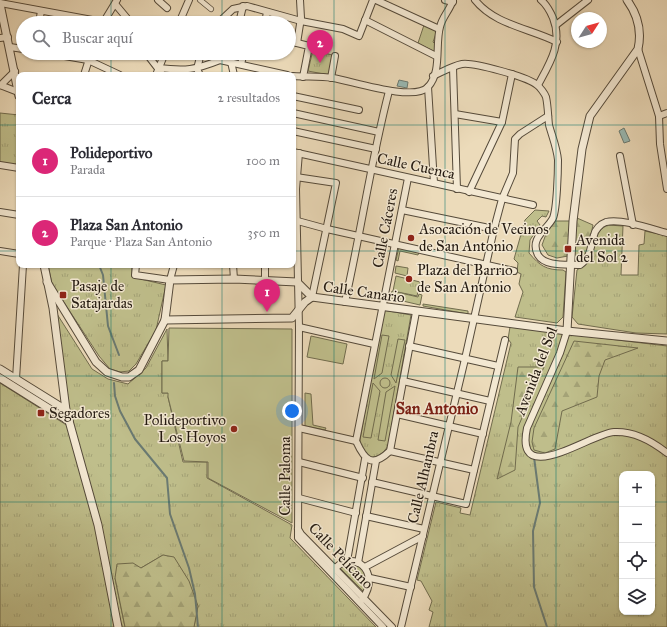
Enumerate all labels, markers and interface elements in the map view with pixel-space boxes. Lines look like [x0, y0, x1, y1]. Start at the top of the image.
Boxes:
north arrow [571, 12, 607, 48]
search box [16, 16, 296, 60]
icon: search [30, 27, 52, 49]
text: Buscar aquí [62, 29, 133, 47]
pin: 2 [307, 30, 333, 63]
text: Cerca [32, 88, 71, 109]
text: 2 resultados [217, 90, 280, 106]
text: Polideportivo [70, 144, 153, 162]
street label: Calle Cuenca [375, 149, 457, 183]
text: 1 [42, 153, 48, 169]
text: 100 m [246, 153, 280, 169]
text: Parada [70, 162, 105, 178]
street label: Calle Cáceres [368, 187, 402, 269]
text: Plaza San Antonio [70, 216, 183, 234]
place label: Asocación de Vecinos de San Antonio [418, 220, 549, 255]
text: 2 [42, 225, 48, 241]
text: 350 m [247, 225, 280, 241]
place label: Avenida del Sol 2 [575, 231, 629, 266]
marker: Asocación de Vecinos de San Antonio [406, 233, 416, 243]
text: Parque · Plaza San Antonio [70, 234, 212, 250]
marker: Avenida del Sol 2 [563, 244, 573, 254]
place label: Plaza del Barrio de San Antonio [417, 261, 513, 296]
marker: Plaza del Barrio de San Antonio [404, 274, 414, 284]
place label: Pasaje de Satajardas [71, 277, 133, 312]
street label: Calle Canario [322, 277, 406, 307]
pin: 1 [254, 279, 280, 312]
marker: Pasaje de Satajardas [58, 290, 68, 300]
street label: Avenida del Sol [511, 323, 561, 419]
district label: San Antonio [396, 399, 478, 418]
your location [282, 401, 302, 421]
place label: Segadores [49, 404, 110, 422]
marker: Segadores [36, 408, 46, 418]
place label: Polideportivo Los Hoyos [143, 411, 226, 446]
marker: Polideportivo Los Hoyos [229, 424, 239, 434]
street label: Calle Alhambra [404, 428, 443, 525]
street label: Calle Paloma [276, 436, 294, 516]
map controls [619, 471, 655, 615]
button: + [619, 471, 655, 507]
button: − [619, 507, 655, 543]
street label: Calle Pelícano [305, 519, 377, 593]
button: locate [619, 543, 655, 579]
button: layers [619, 579, 655, 615]

